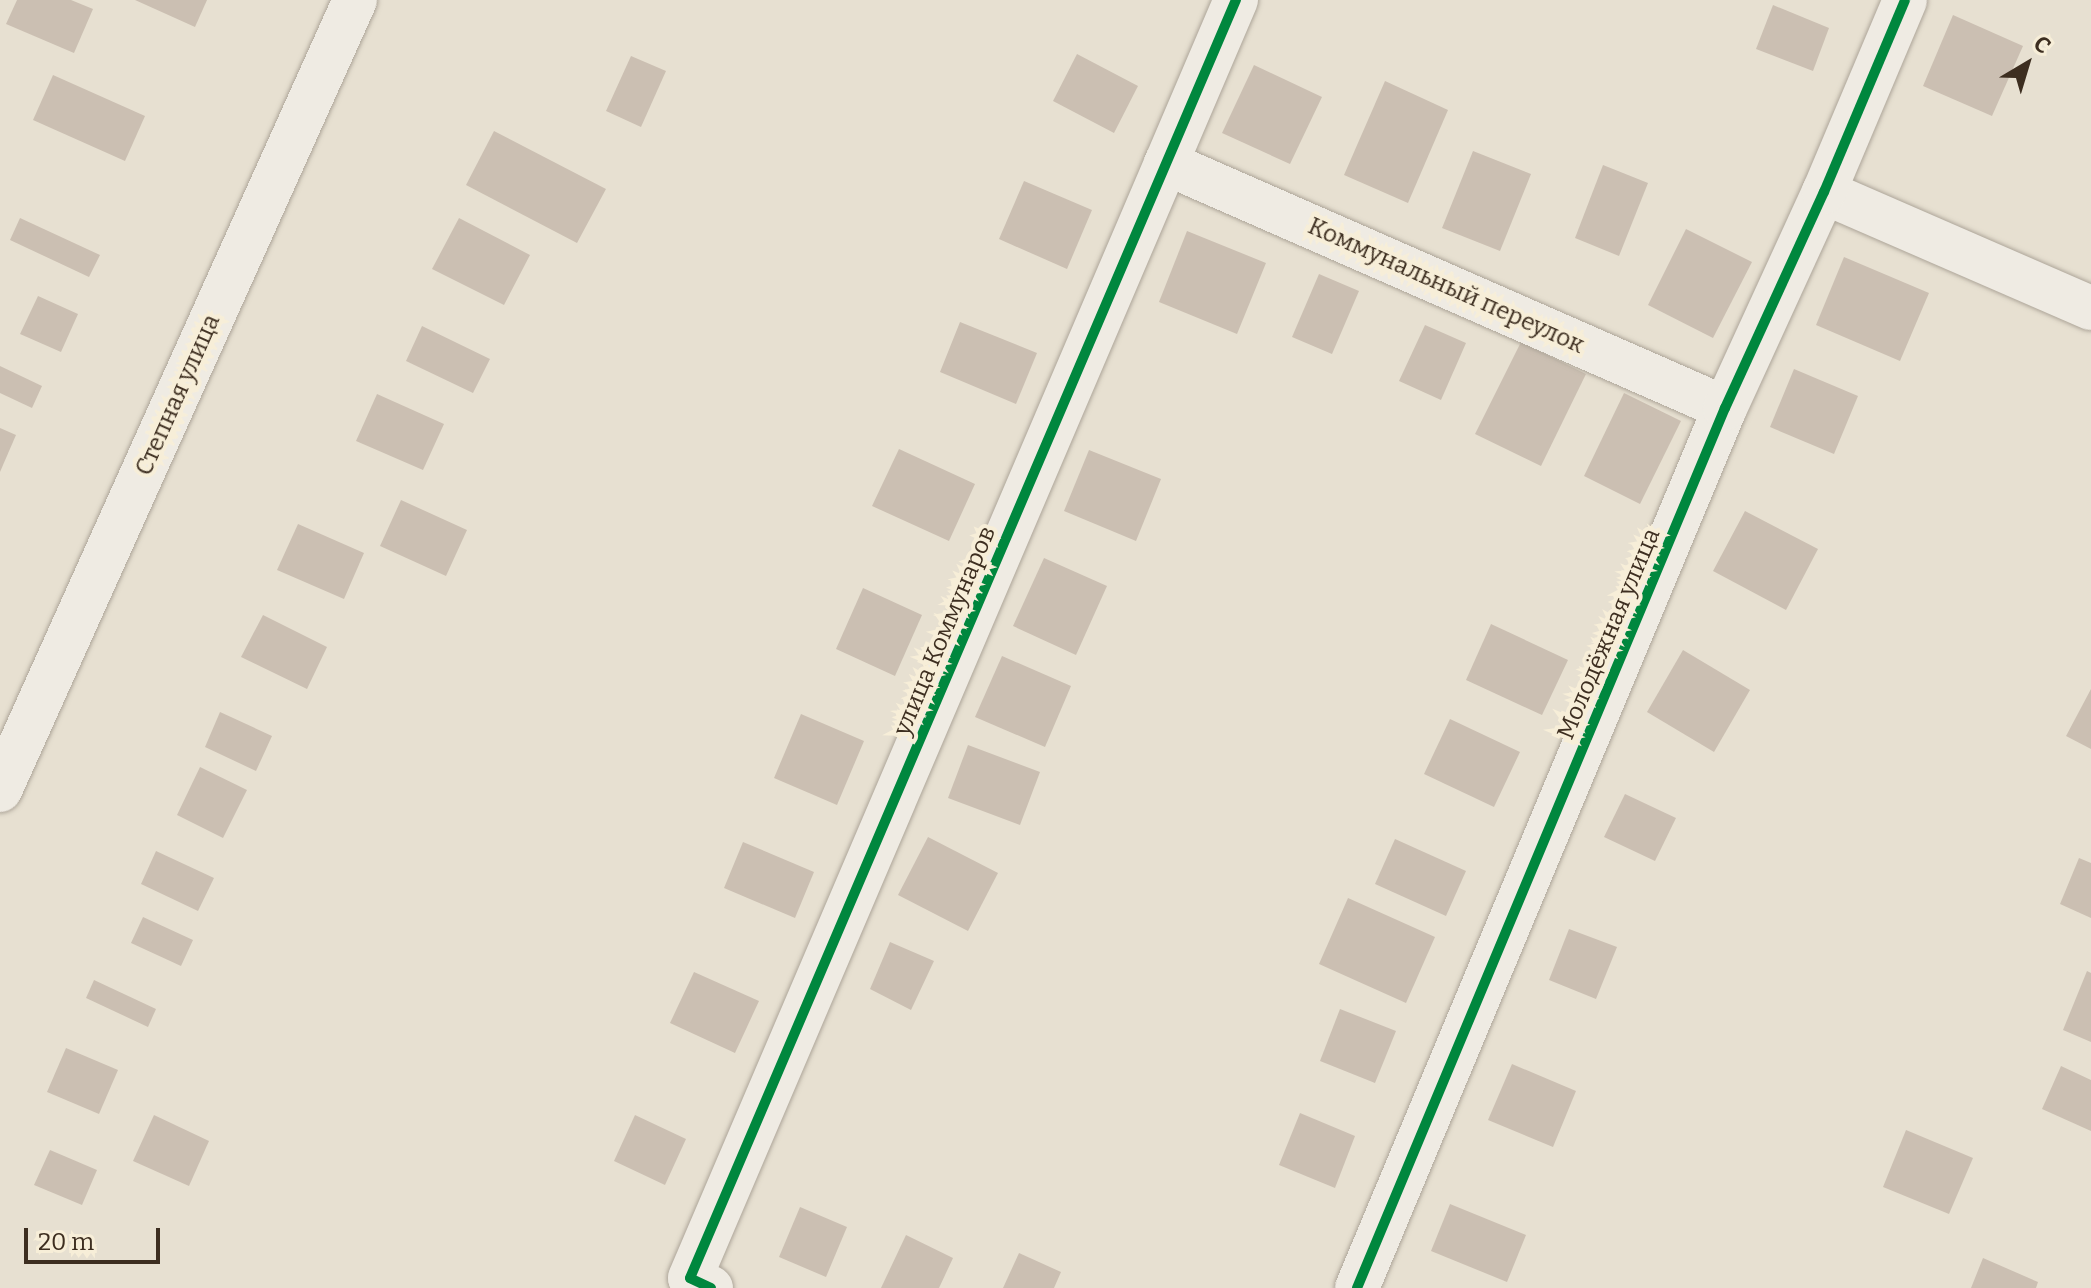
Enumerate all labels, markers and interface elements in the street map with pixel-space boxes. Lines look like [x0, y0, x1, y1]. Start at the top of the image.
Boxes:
north arrow [1987, 24, 2067, 104]
text: С [2028, 30, 2056, 60]
street label: Коммунальный переулок [1304, 212, 1588, 360]
street label: Степная улица [130, 310, 226, 480]
street label: улица Коммунаров [888, 522, 1002, 740]
street label: Молодёжная улица [1551, 524, 1667, 744]
scale bar [28, 1212, 164, 1262]
text: 20 m [38, 1228, 94, 1256]

